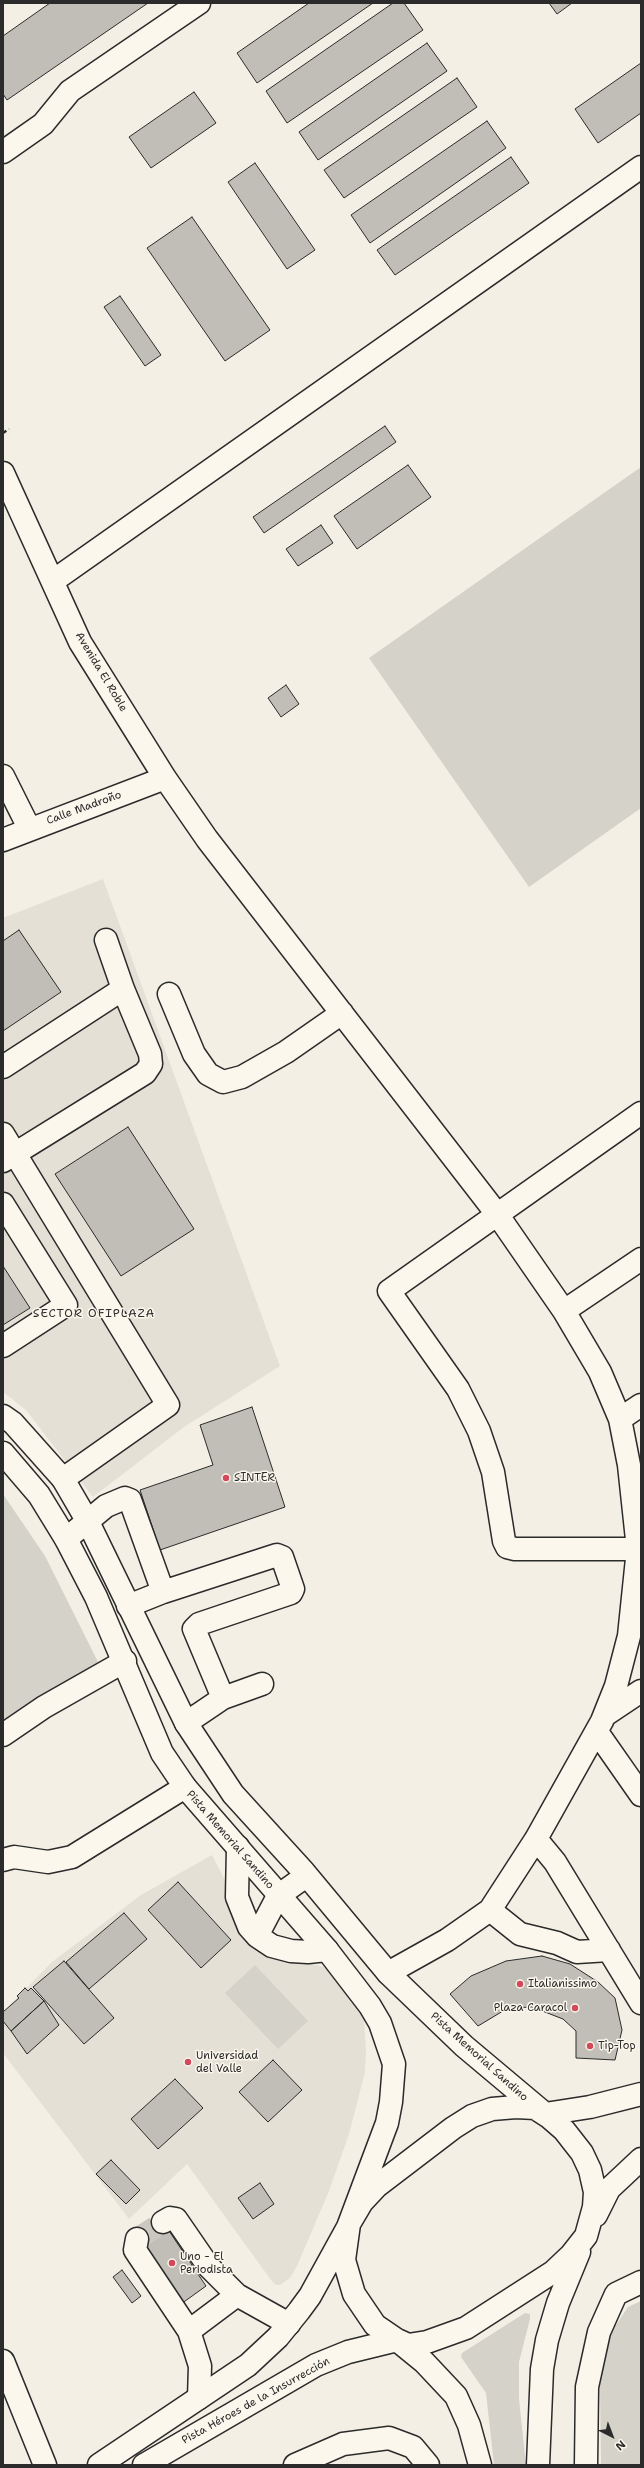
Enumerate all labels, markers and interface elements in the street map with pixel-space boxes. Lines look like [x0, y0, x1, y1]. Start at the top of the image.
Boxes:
street label: Avenida El Roble [72, 630, 130, 714]
street label: Calle Madroño [45, 788, 123, 828]
district label: SECTOR OFIPLAZA [33, 1307, 155, 1321]
place label: SINTER [234, 1471, 275, 1485]
marker: SINTER [221, 1473, 231, 1483]
street label: Pista Memorial Sandino [184, 1788, 276, 1892]
place label: Italianissimo [528, 1977, 597, 1991]
marker: Italianissimo [515, 1979, 525, 1989]
place label: Plaza Caracol [494, 2001, 567, 2015]
marker: Plaza Caracol [570, 2003, 580, 2013]
street label: Pista Memorial Sandino [428, 2010, 530, 2104]
place label: Tip-Top [598, 2039, 636, 2053]
marker: Tip-Top [585, 2041, 595, 2051]
place label: Universidad del Valle [196, 2049, 258, 2075]
marker: Universidad del Valle [183, 2057, 193, 2067]
place label: Uno - El Periodista [180, 2250, 233, 2276]
marker: Uno - El Periodista [167, 2258, 177, 2268]
street label: Pista Héroes de la Insurrección [180, 2355, 332, 2447]
north arrow [592, 2416, 632, 2456]
text: N [612, 2437, 629, 2454]

